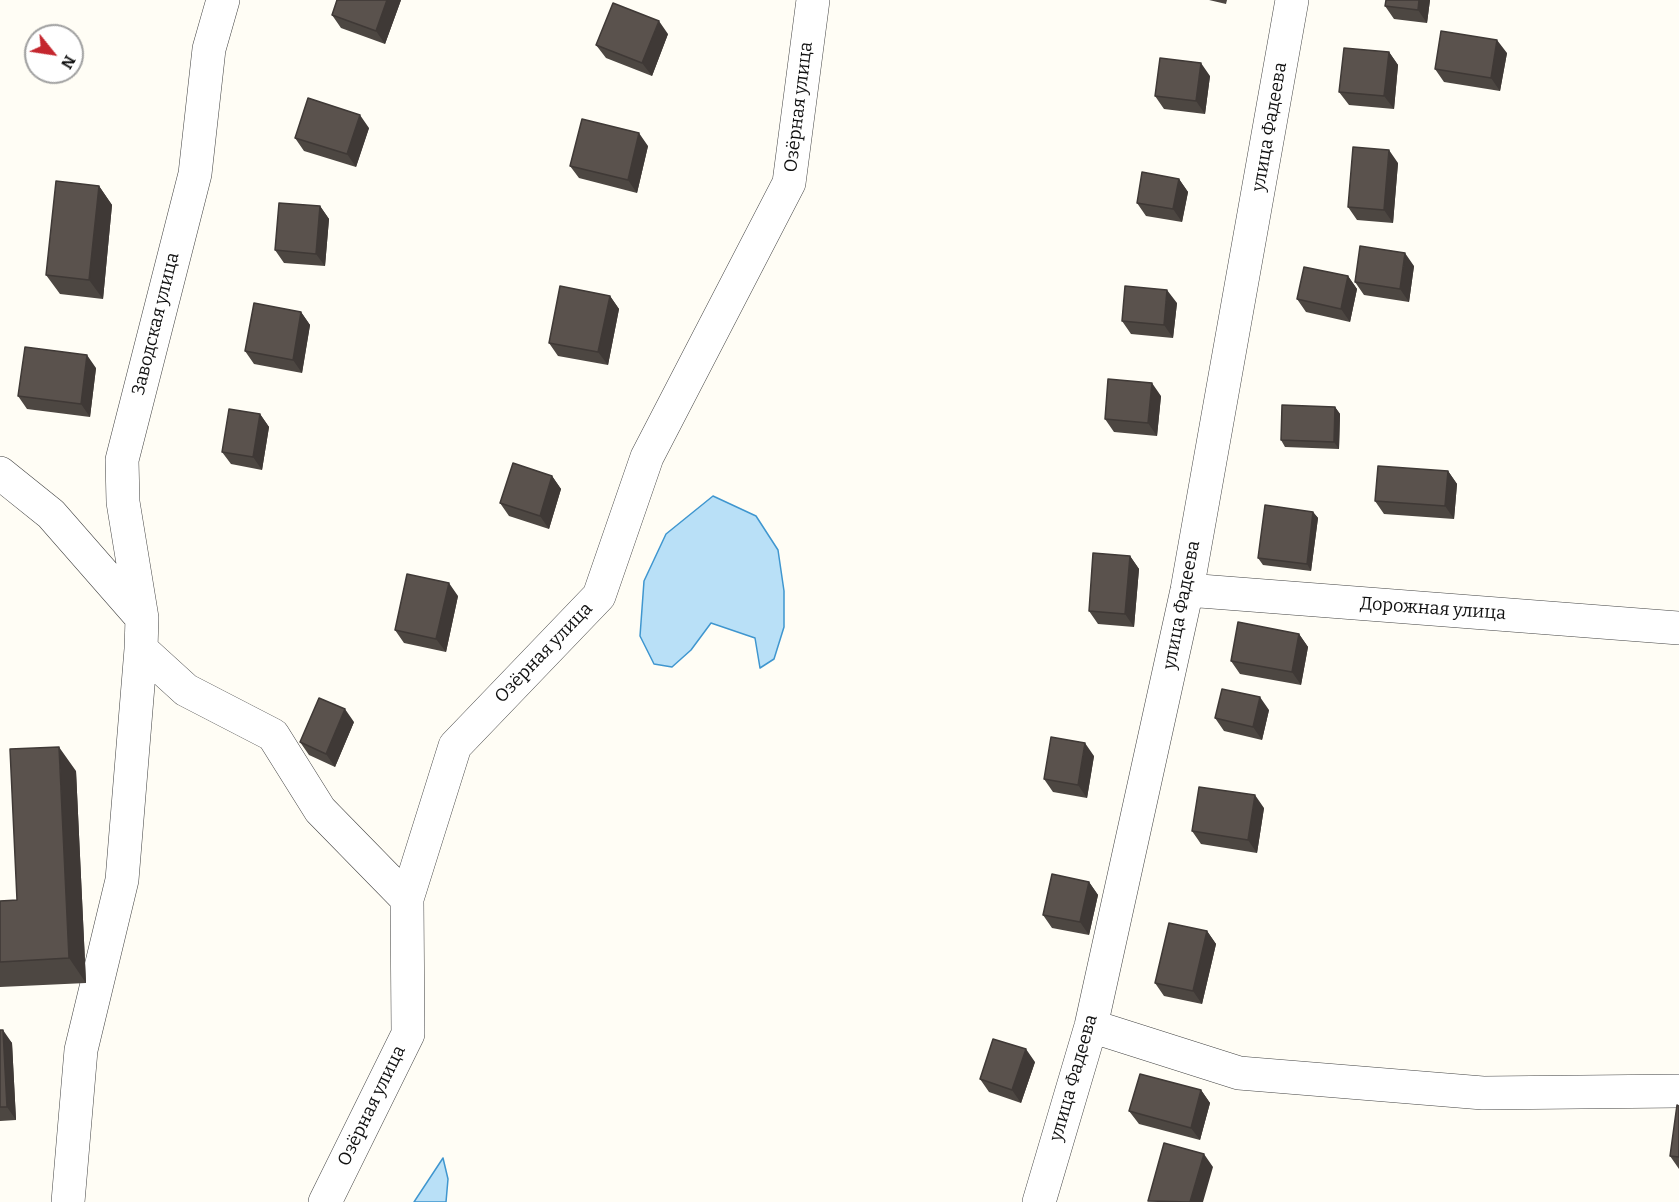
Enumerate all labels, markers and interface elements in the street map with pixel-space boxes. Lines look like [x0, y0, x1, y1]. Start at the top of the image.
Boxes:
north arrow [24, 24, 84, 84]
street label: Озёрная улица [780, 41, 818, 173]
text: N [57, 52, 80, 72]
street label: улица Фадеева [1248, 61, 1292, 193]
street label: Заводская улица [128, 250, 184, 398]
street label: улица Фадеева [1159, 539, 1205, 671]
street label: Дорожная улица [1359, 593, 1507, 625]
street label: Озёрная улица [491, 598, 597, 708]
street label: улица Фадеева [1046, 1012, 1102, 1144]
street label: Озёрная улица [334, 1042, 410, 1170]

